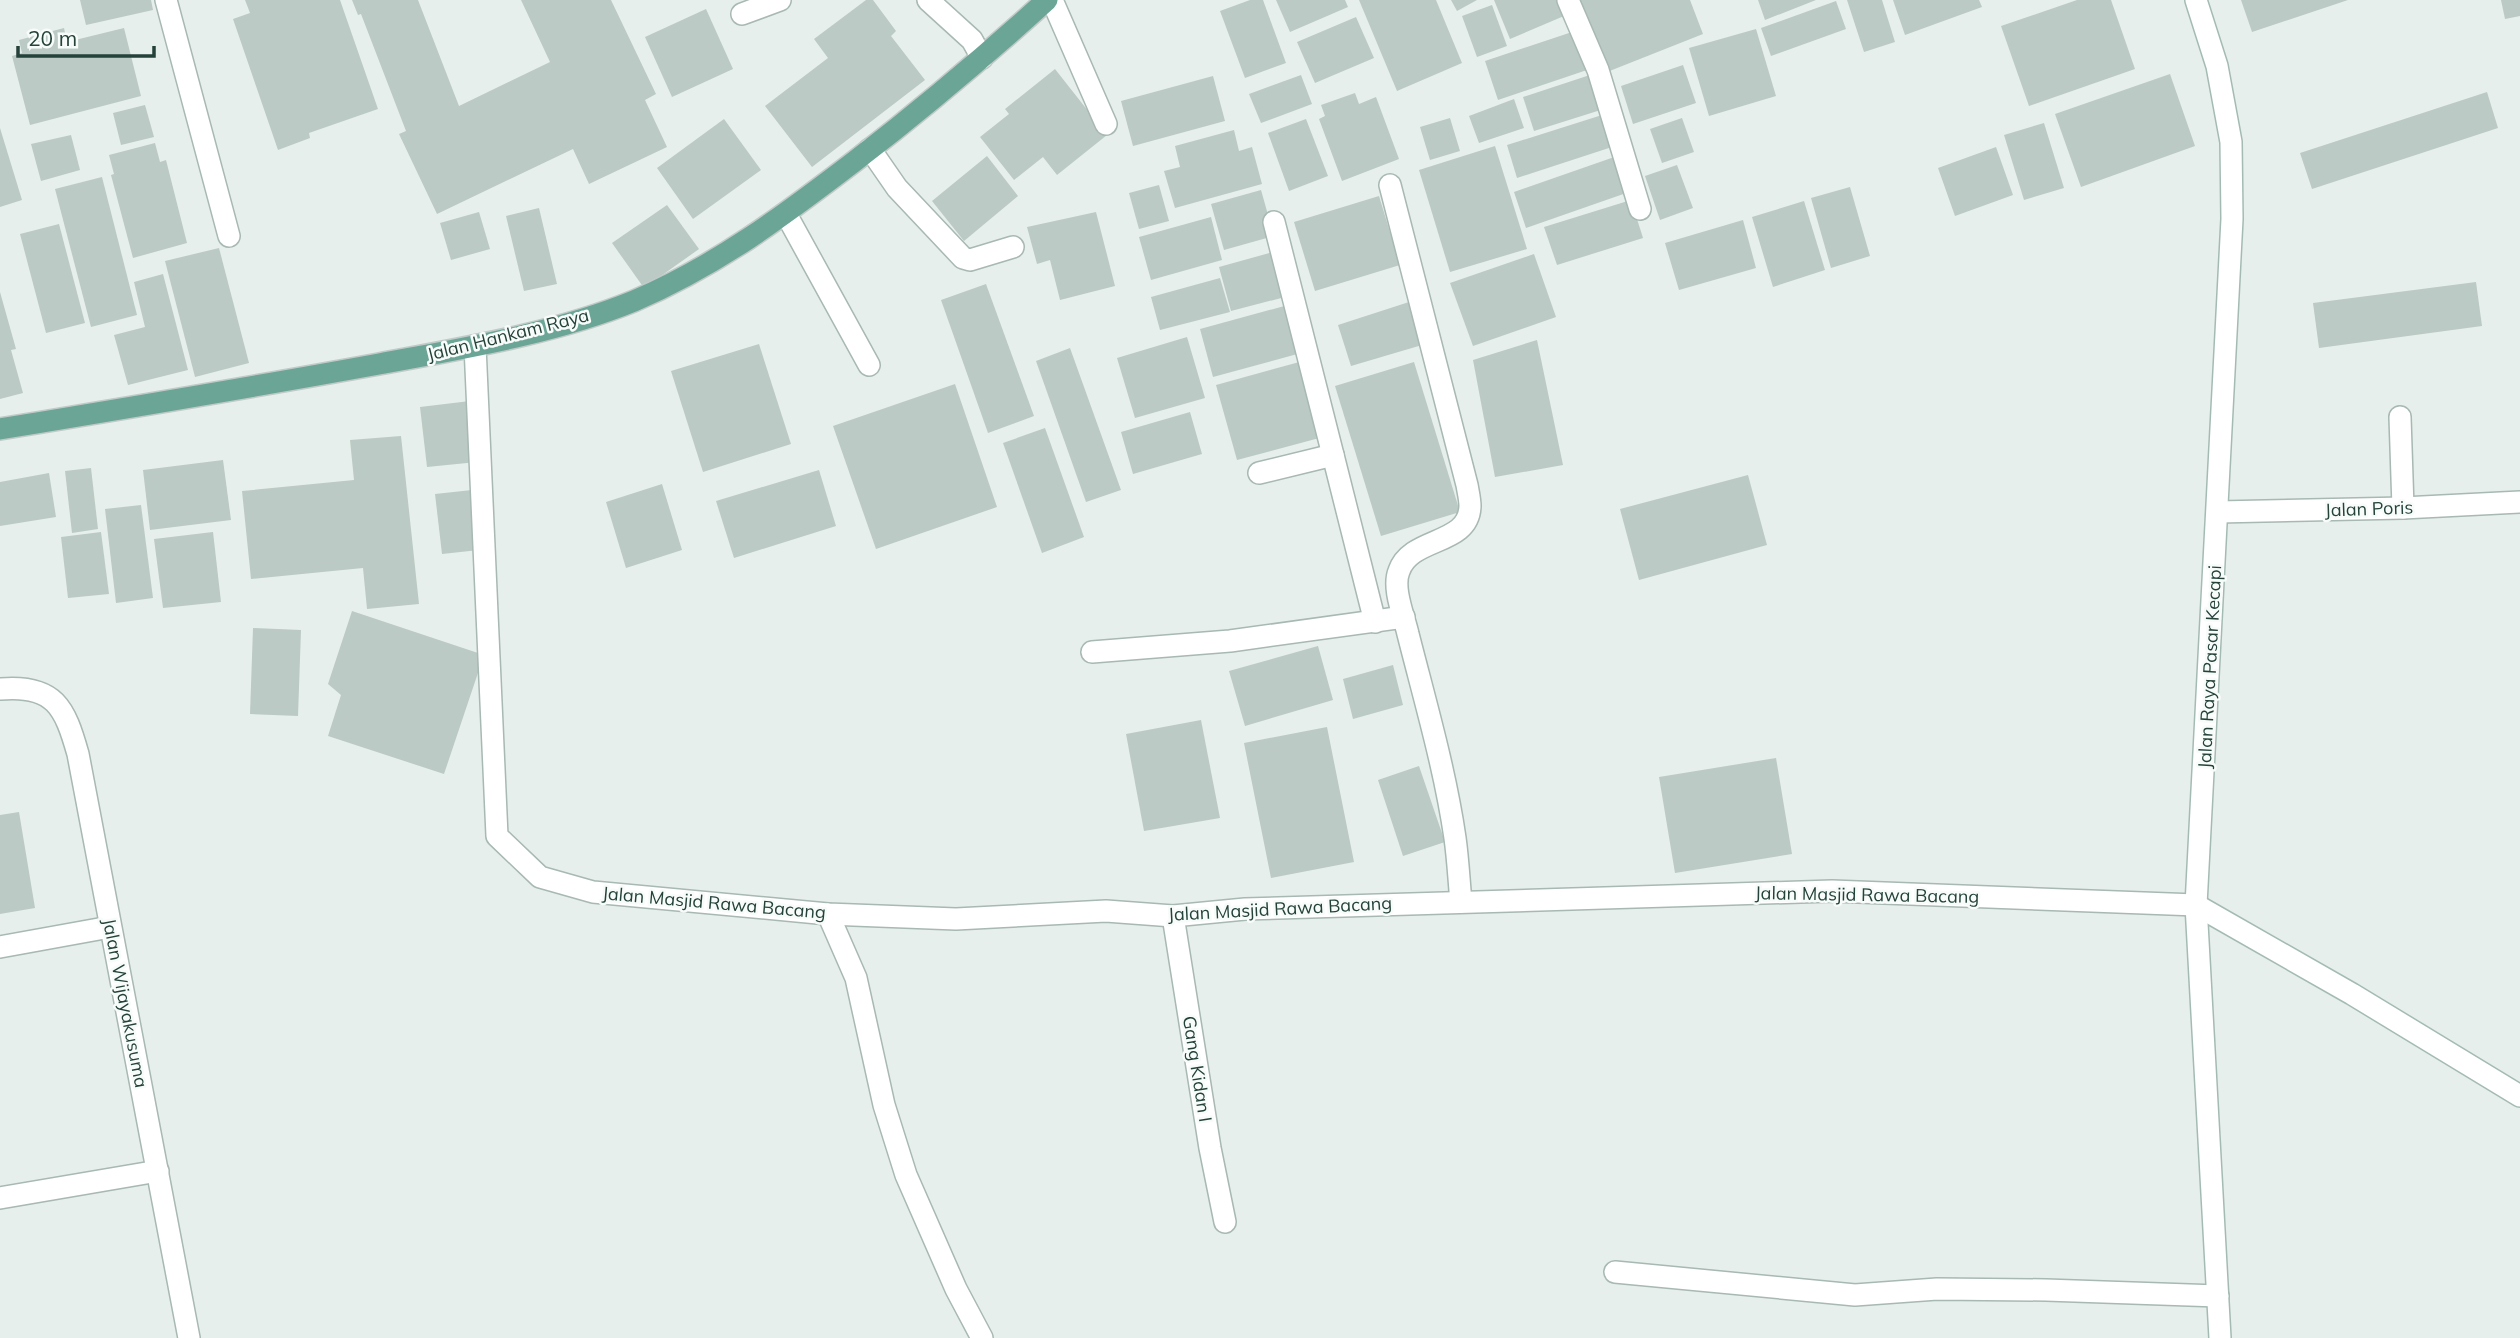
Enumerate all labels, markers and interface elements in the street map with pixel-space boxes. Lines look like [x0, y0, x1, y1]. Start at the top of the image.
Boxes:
scale bar [18, 14, 154, 58]
text: 20 m [28, 25, 77, 51]
street label: Jalan Hankam Raya [425, 303, 591, 366]
street label: Jalan Poris [2324, 495, 2414, 522]
street label: Jalan Raya Pasar Kecapi [2193, 565, 2226, 769]
street label: Jalan Masjid Rawa Bacang [601, 881, 827, 924]
street label: Jalan Masjid Rawa Bacang [1755, 881, 1979, 908]
street label: Jalan Masjid Rawa Bacang [1167, 891, 1393, 926]
street label: Jalan Wijayakusuma [98, 916, 153, 1090]
street label: Gang Kidan I [1178, 1014, 1217, 1124]

